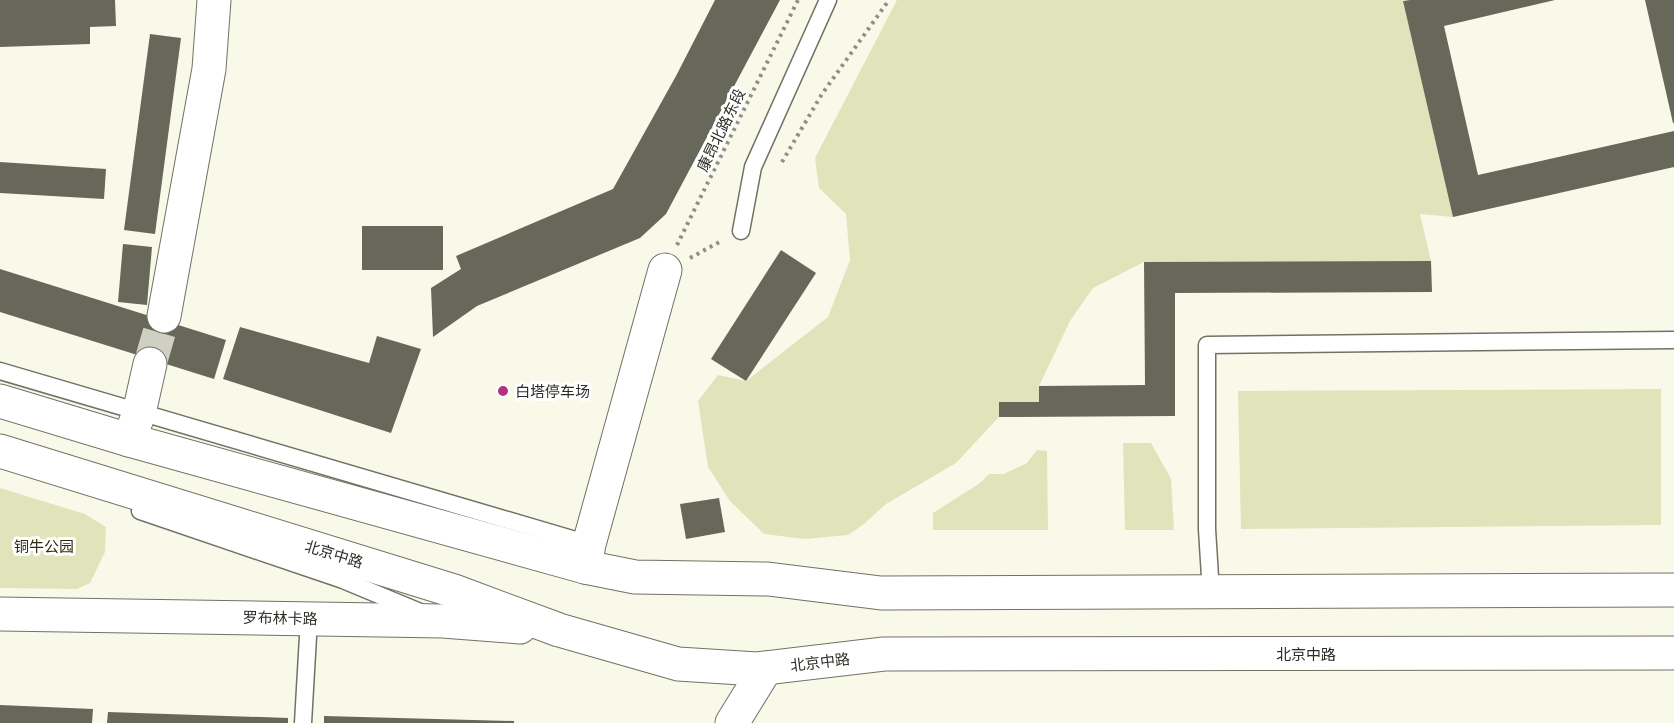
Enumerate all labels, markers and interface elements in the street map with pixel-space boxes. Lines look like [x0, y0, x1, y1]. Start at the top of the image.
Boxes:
street label: 康昂北路东段 [693, 85, 749, 175]
place label: 白塔停车场 [515, 382, 590, 401]
marker: 白塔停车场 [496, 384, 510, 398]
street label: 北京中路 [303, 536, 365, 572]
park label: 铜牛公园 [14, 537, 74, 556]
street label: 罗布林卡路 [242, 608, 318, 628]
street label: 北京中路 [1276, 645, 1336, 664]
street label: 北京中路 [789, 649, 851, 675]

